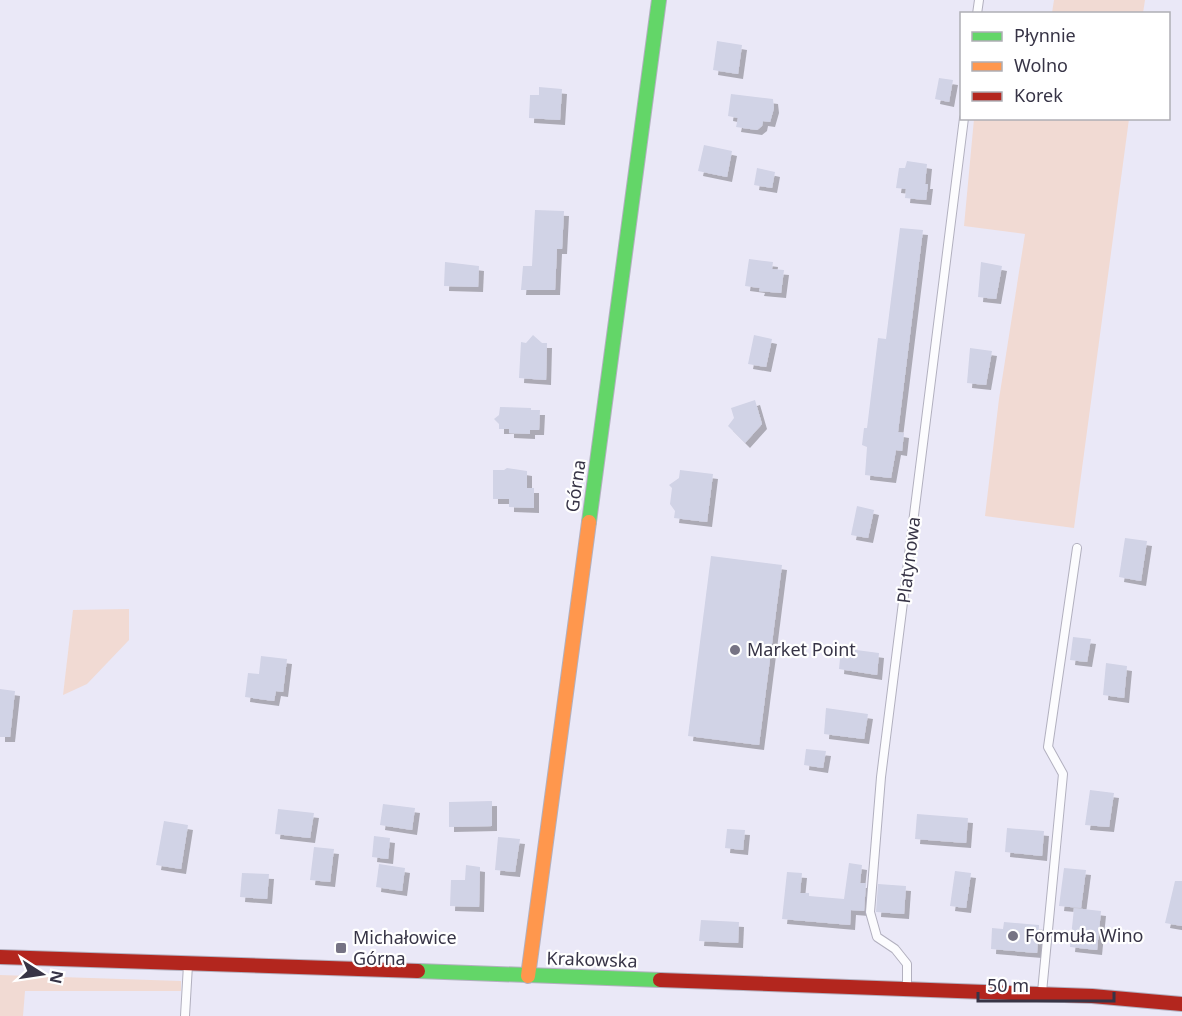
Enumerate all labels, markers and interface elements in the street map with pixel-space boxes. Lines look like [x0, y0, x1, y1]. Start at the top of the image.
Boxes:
legend [960, 12, 1170, 120]
text: Płynnie [1014, 23, 1076, 47]
text: Wolno [1014, 53, 1068, 77]
text: Korek [1014, 83, 1063, 107]
street label: Górna [559, 458, 591, 514]
street label: Platynowa [891, 515, 925, 605]
place label: Market Point [747, 637, 856, 661]
marker: Market Point [728, 643, 742, 657]
place label: Formuła Wino [1025, 923, 1143, 947]
place label: Michałowice Górna [353, 925, 457, 970]
marker: Formuła Wino [1006, 929, 1020, 943]
marker: Michałowice Górna [334, 941, 348, 955]
north arrow [12, 944, 72, 1004]
street label: Krakowska [546, 945, 638, 973]
scale bar [978, 965, 1114, 1003]
text: N [45, 968, 69, 986]
text: 50 m [987, 973, 1029, 997]

